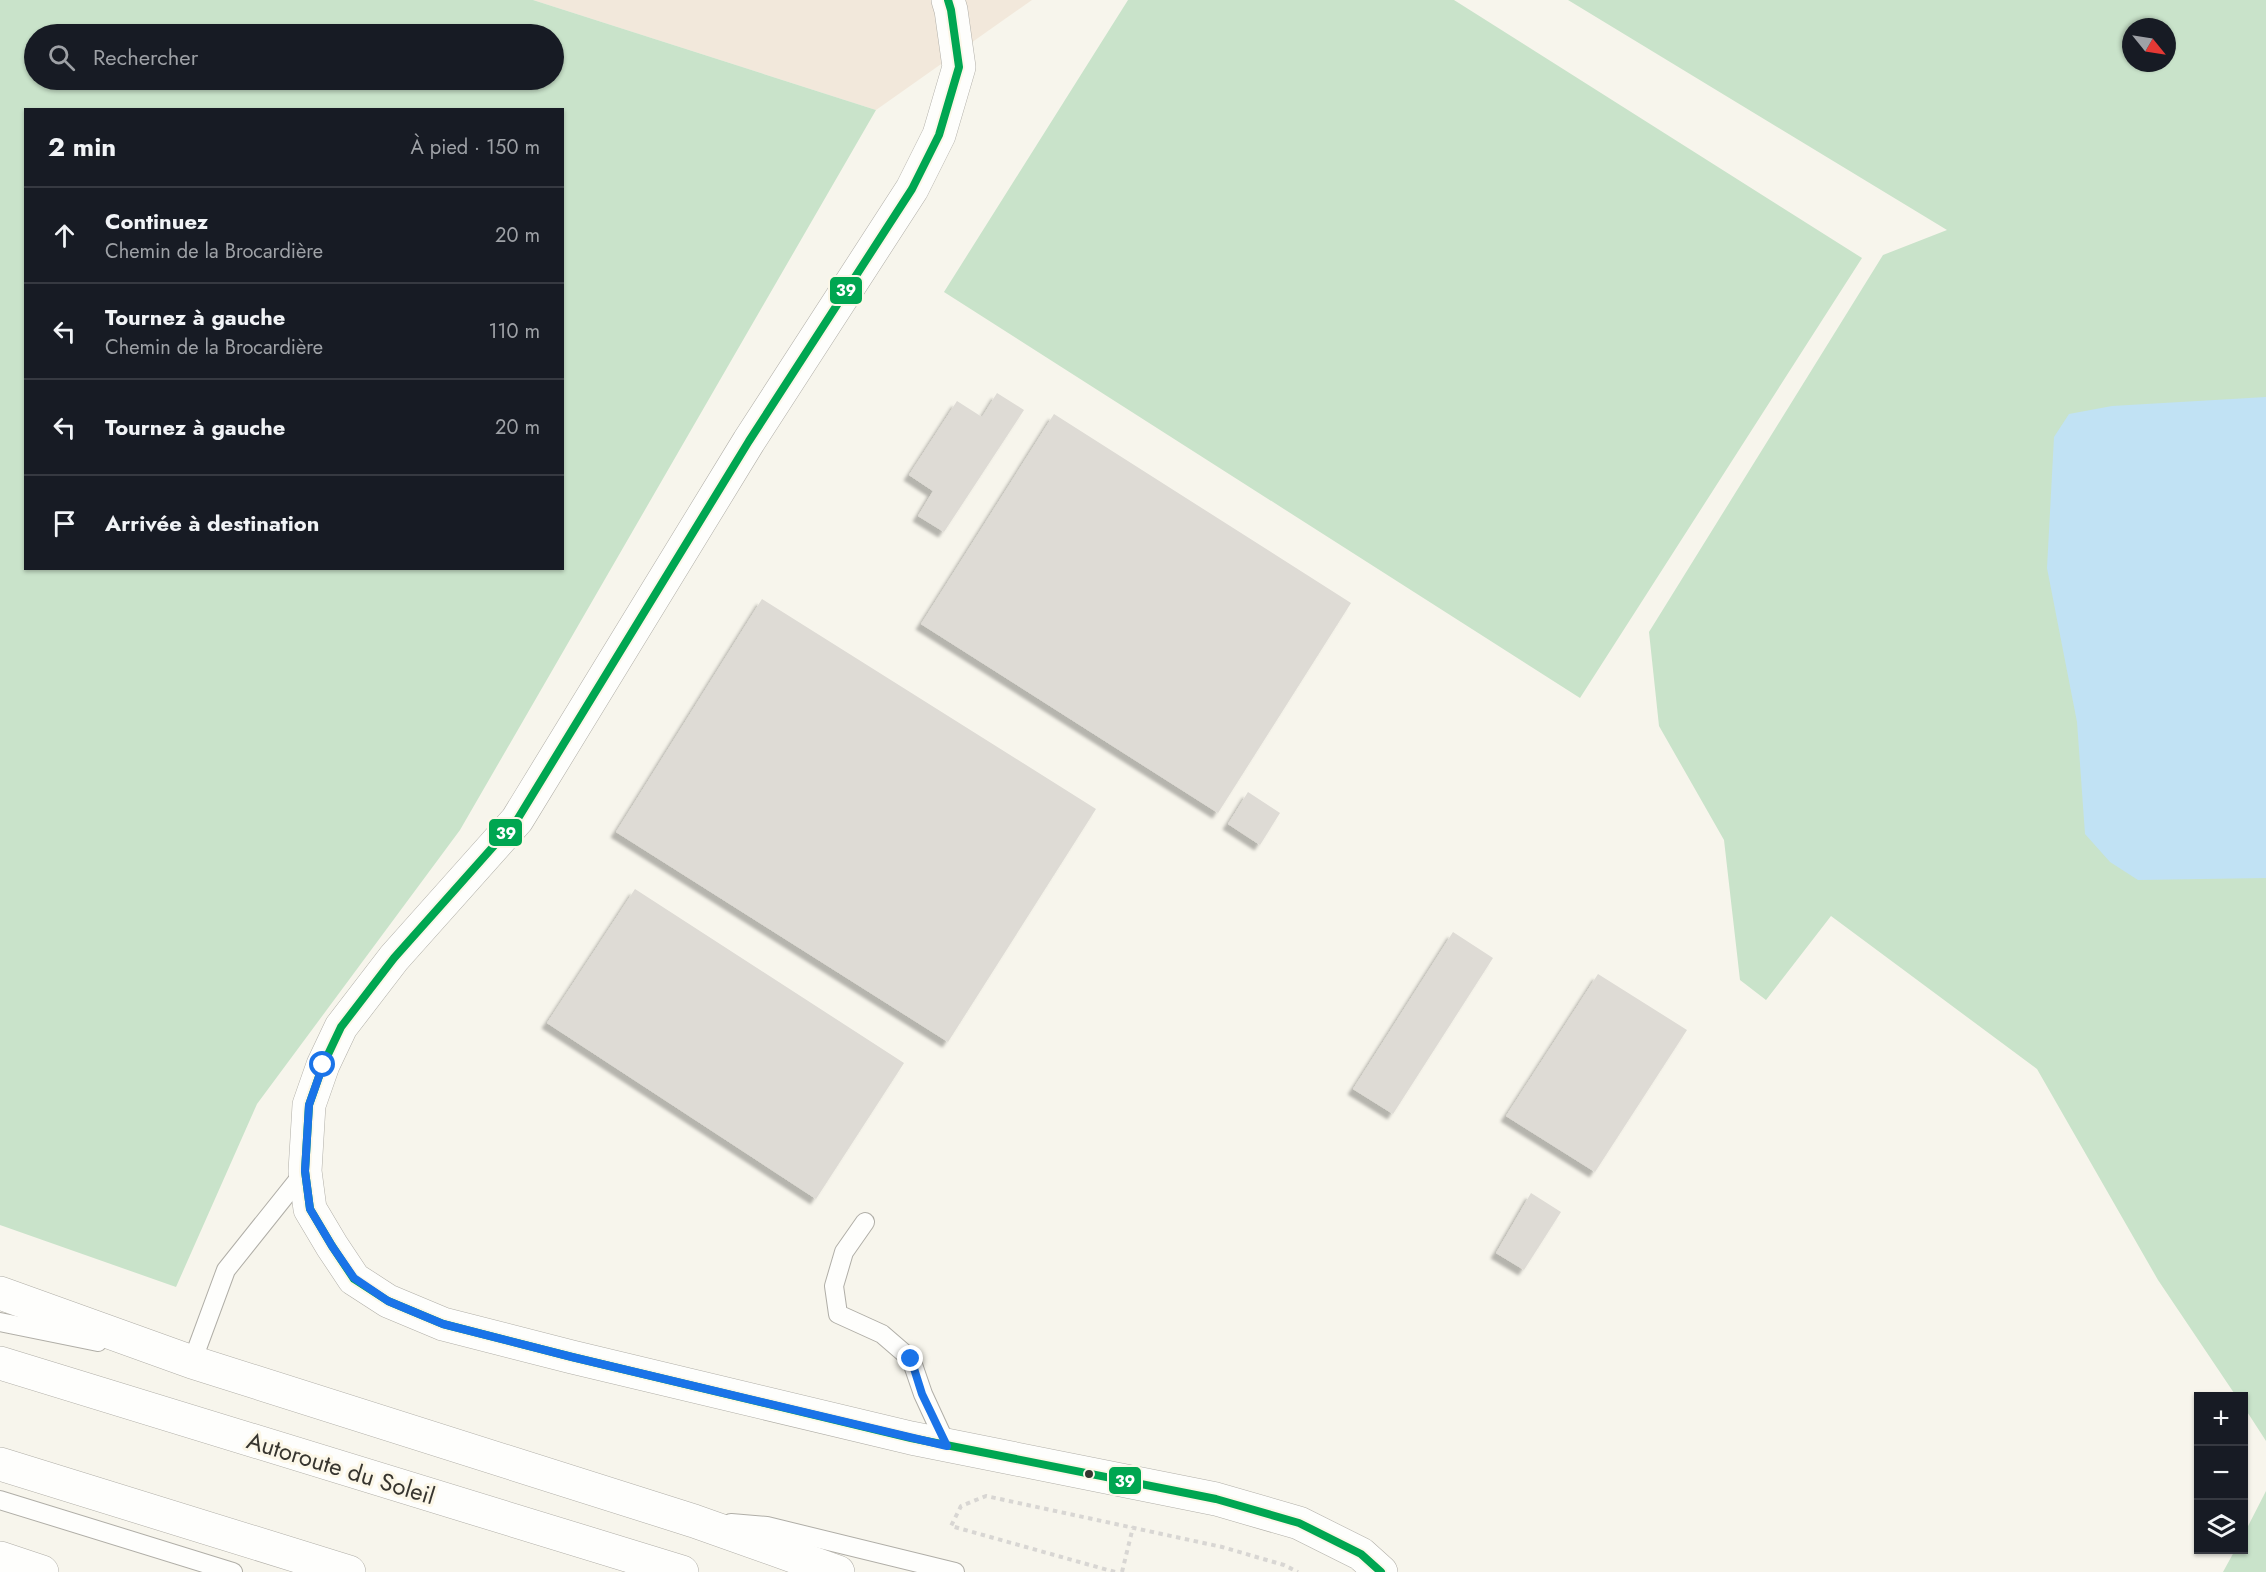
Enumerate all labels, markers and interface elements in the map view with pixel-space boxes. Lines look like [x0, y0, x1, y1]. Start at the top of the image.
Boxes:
north arrow [2122, 18, 2176, 72]
search box [24, 24, 564, 90]
icon: search [45, 41, 78, 74]
text: Rechercher [93, 41, 198, 73]
text: 2 min [48, 128, 116, 166]
text: À pied · 150 m [411, 133, 540, 162]
text: Continuez [105, 205, 208, 237]
icon: ahead [48, 219, 81, 252]
text: 20 m [495, 221, 540, 250]
text: Chemin de la Brocardière [105, 237, 323, 266]
line badge: 39 [829, 276, 863, 305]
text: 39 [836, 279, 856, 302]
text: Tournez à gauche [105, 301, 285, 333]
icon: left [48, 315, 81, 348]
text: 110 m [488, 317, 540, 346]
text: Chemin de la Brocardière [105, 333, 323, 362]
icon: left [48, 411, 81, 444]
text: Tournez à gauche [105, 411, 285, 443]
text: 20 m [495, 413, 540, 442]
icon: arrive [48, 507, 81, 540]
text: Arrivée à destination [105, 507, 319, 539]
line badge: 39 [488, 818, 523, 847]
text: 39 [496, 822, 516, 845]
route start [309, 1051, 335, 1077]
route end [897, 1345, 923, 1371]
map controls [2194, 1392, 2248, 1554]
button: + [2194, 1392, 2248, 1446]
street label: Autoroute du Soleil [243, 1423, 439, 1513]
button: − [2194, 1446, 2248, 1500]
line badge: 39 [1108, 1466, 1142, 1495]
unlabelled marker [1083, 1468, 1095, 1480]
text: 39 [1115, 1470, 1135, 1493]
button: layers [2194, 1500, 2248, 1554]

